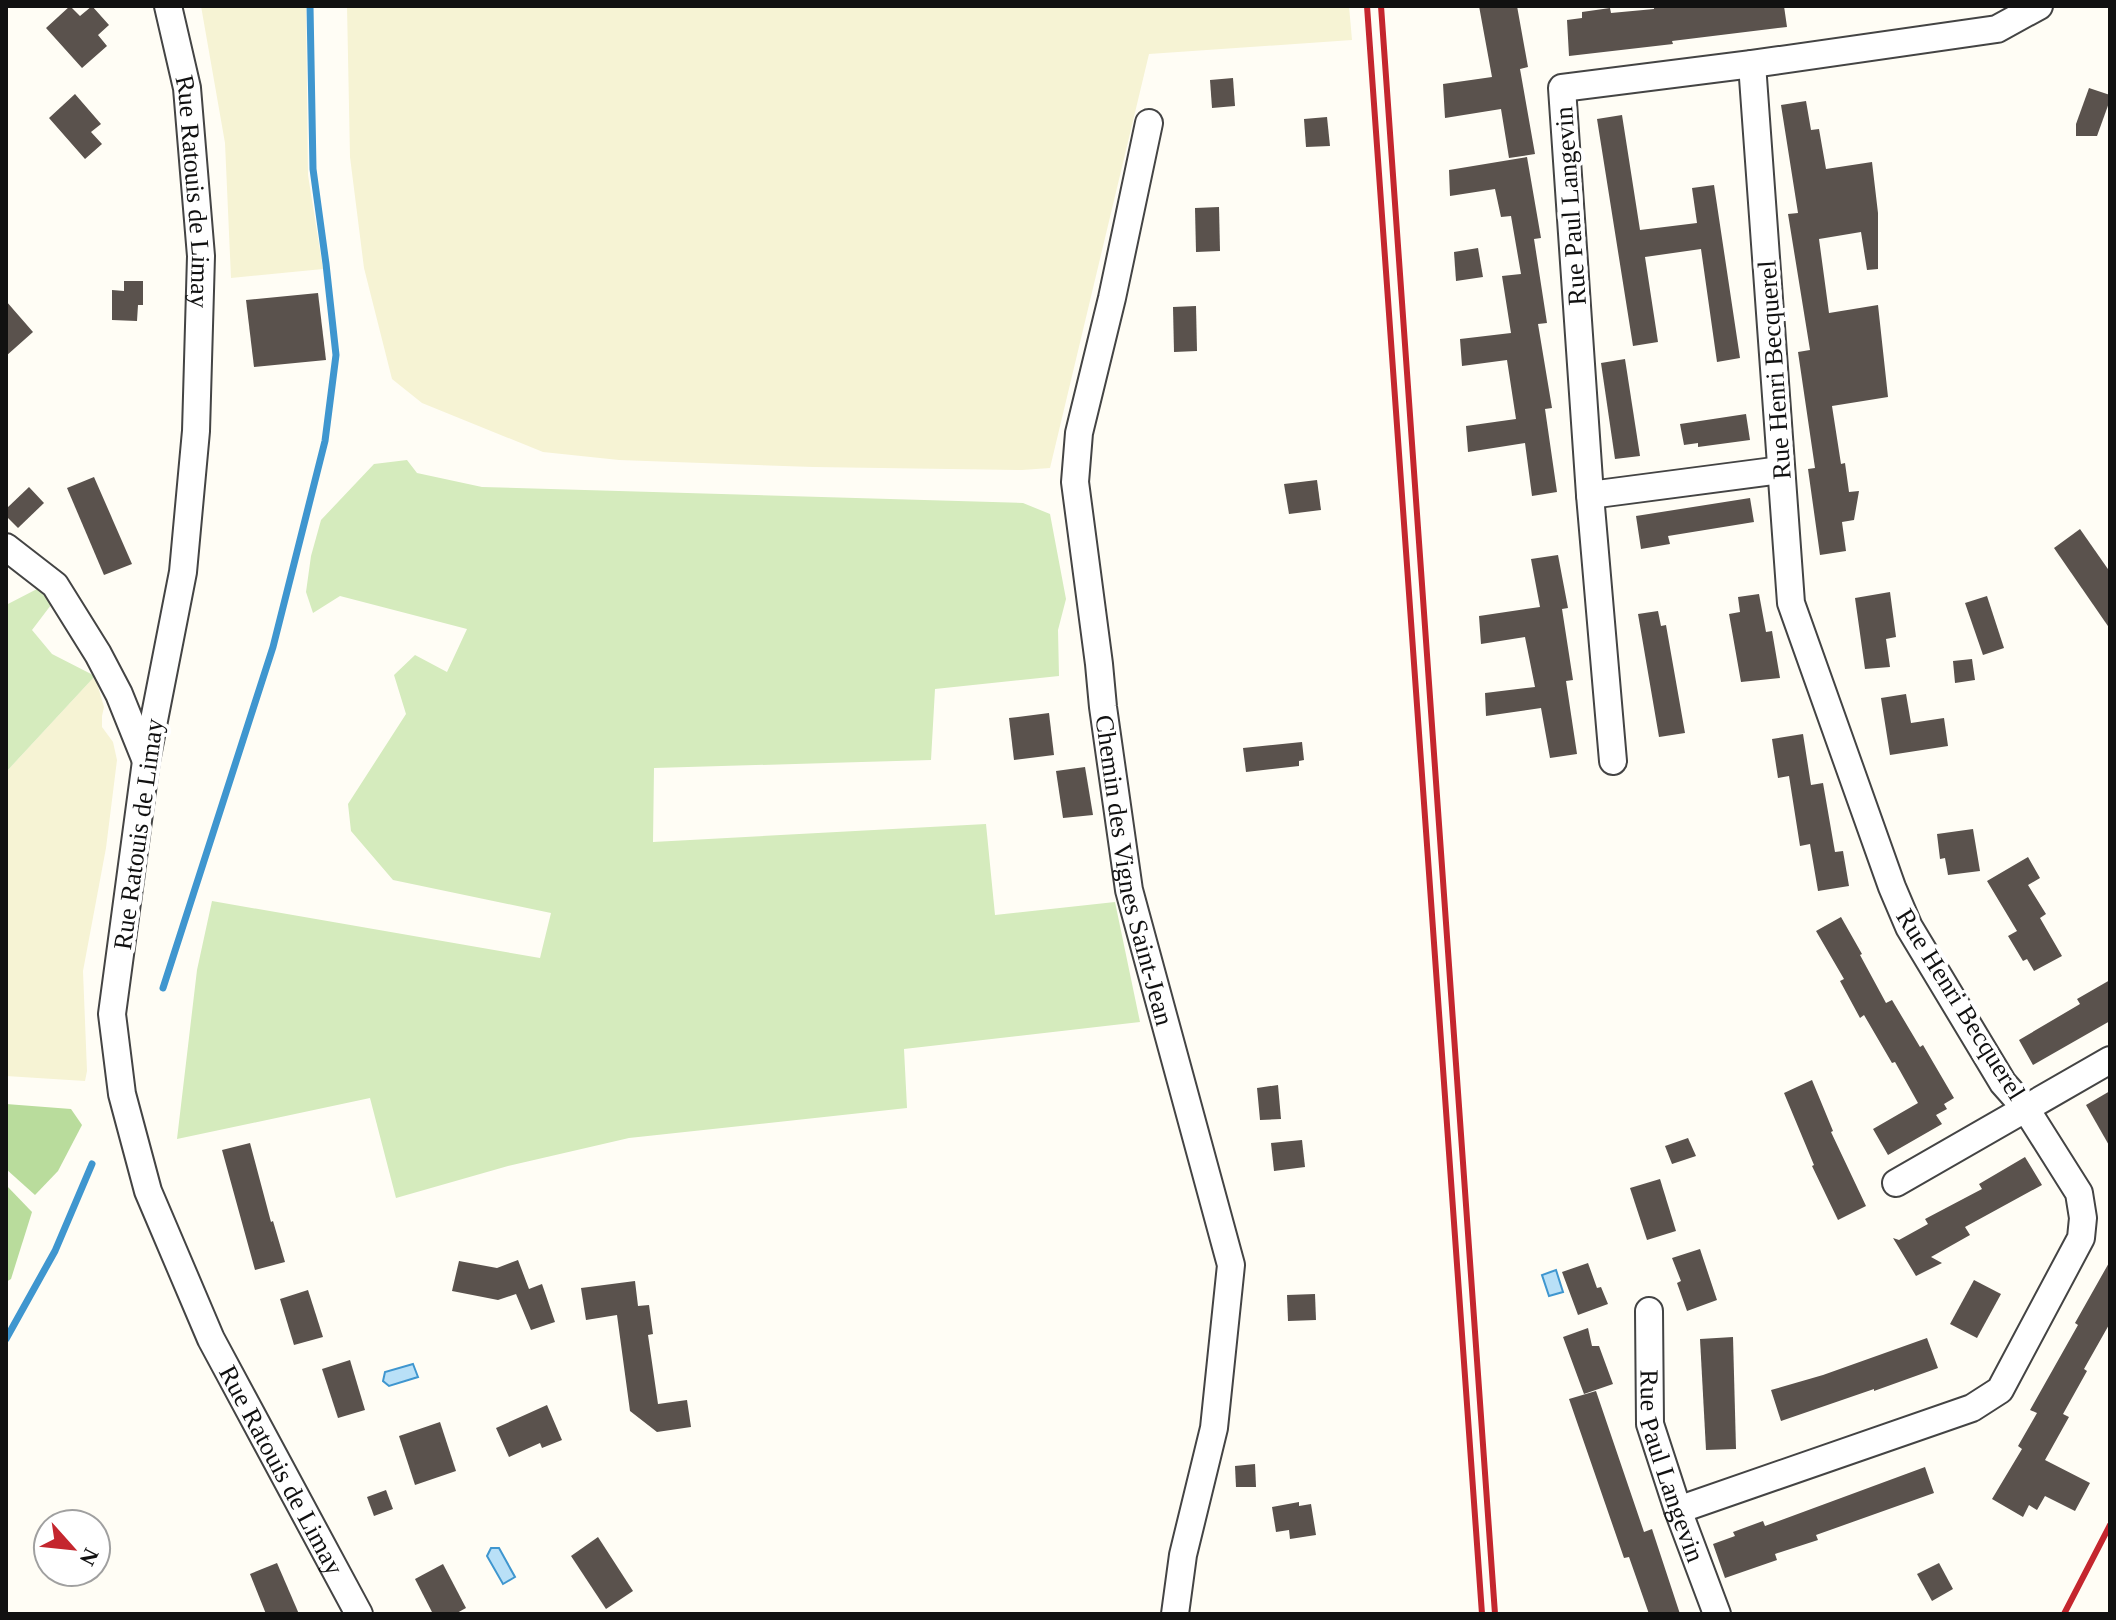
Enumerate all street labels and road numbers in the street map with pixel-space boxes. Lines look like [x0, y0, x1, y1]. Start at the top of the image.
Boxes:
street label: Rue Ratouis de Limay [169, 72, 215, 308]
street label: Rue Paul Langevin [1549, 106, 1592, 306]
street label: Rue Henri Becquerel [1752, 259, 1797, 480]
street label: Chemin des Vignes Saint-Jean [1089, 713, 1179, 1029]
street label: Rue Ratouis de Limay [108, 717, 169, 952]
street label: Rue Henri Becquerel [1890, 904, 2031, 1105]
street label: Rue Ratouis de Limay [213, 1361, 349, 1580]
street label: Rue Paul Langevin [1634, 1369, 1710, 1566]

